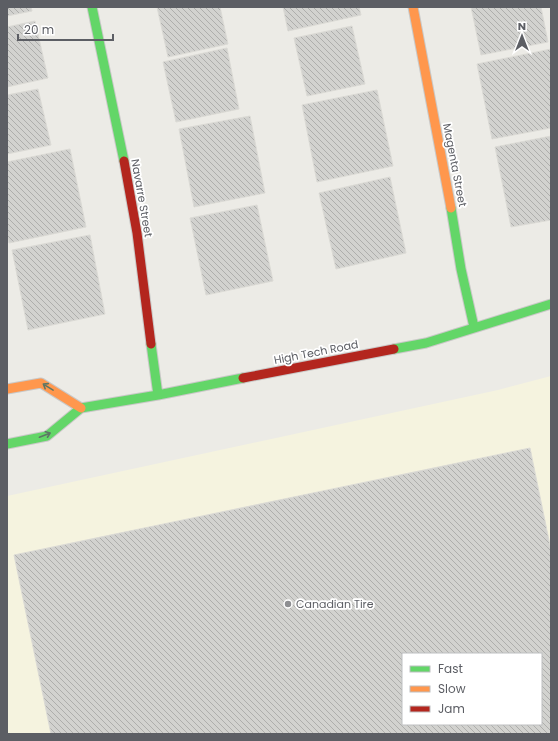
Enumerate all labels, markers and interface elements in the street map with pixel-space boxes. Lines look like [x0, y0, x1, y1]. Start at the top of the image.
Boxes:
scale bar [18, 16, 113, 42]
north arrow [502, 16, 542, 56]
text: N [518, 18, 526, 34]
text: 20 m [24, 21, 54, 38]
street label: Magenta Street [439, 122, 471, 208]
street label: Navarre Street [127, 158, 157, 238]
street label: High Tech Road [272, 336, 360, 368]
one-way arrow [42, 383, 54, 391]
one-way arrow [38, 431, 50, 439]
place label: Canadian Tire [296, 596, 374, 612]
marker: Canadian Tire [283, 599, 293, 609]
legend [402, 653, 542, 725]
text: Fast [438, 660, 463, 677]
text: Slow [438, 680, 466, 697]
text: Jam [438, 700, 465, 717]

